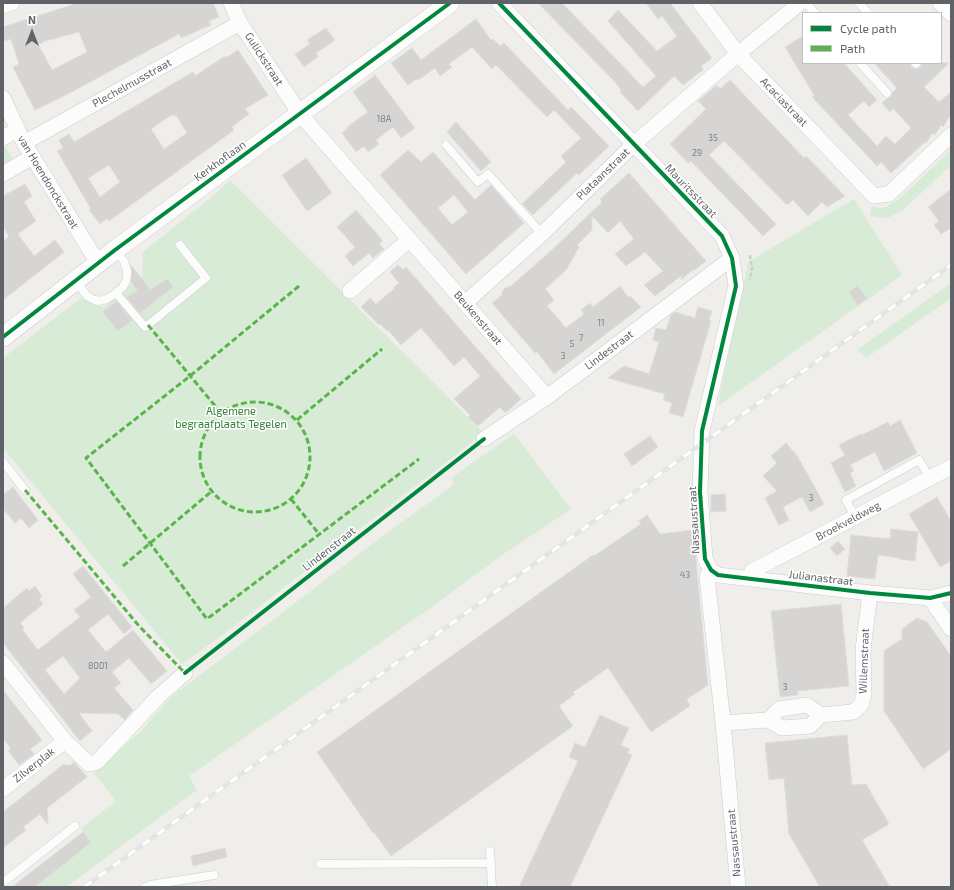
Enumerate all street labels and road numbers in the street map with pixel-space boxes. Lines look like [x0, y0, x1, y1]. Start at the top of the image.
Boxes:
street label: Gulickstraat [242, 30, 286, 88]
street label: Plechelmusstraat [90, 56, 174, 110]
street label: Acaciastraat [757, 75, 811, 129]
street label: van Hoendonckstraat [15, 133, 81, 231]
street label: Kerkhoflaan [192, 138, 248, 184]
street label: Plataanstraat [574, 145, 632, 203]
street label: Mauritsstraat [662, 161, 720, 221]
street label: Beukenstraat [451, 288, 505, 348]
street label: Lindestraat [582, 327, 636, 373]
street label: Nassaustraat [686, 486, 702, 554]
street label: Broekveldweg [813, 498, 883, 544]
street label: Lindenstraat [300, 524, 358, 574]
street label: Julianastraat [788, 567, 854, 589]
street label: Willemstraat [856, 628, 872, 694]
street label: Zilverplak [10, 745, 58, 785]
street label: Nassaustraat [724, 809, 744, 877]

